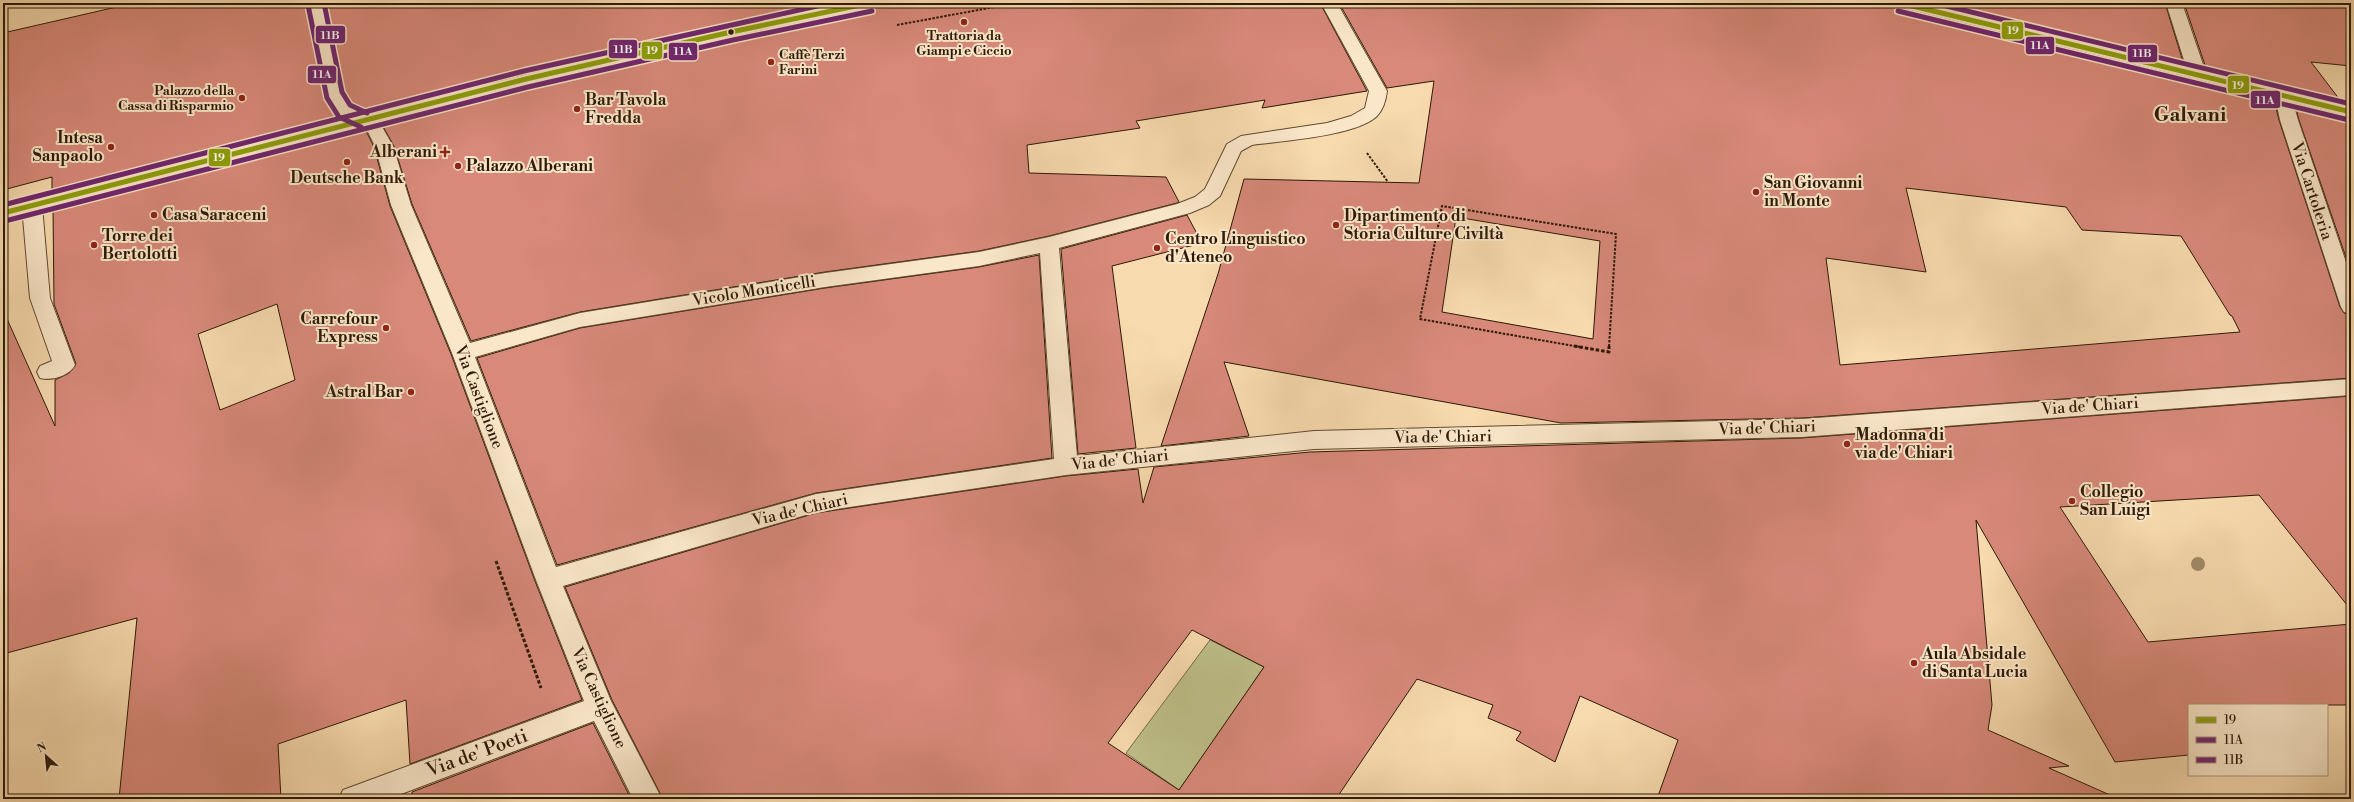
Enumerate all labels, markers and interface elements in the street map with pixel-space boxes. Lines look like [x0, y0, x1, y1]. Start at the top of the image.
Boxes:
marker: Trattoria da Giampi e Ciccio [959, 17, 969, 27]
line badge: 19 [2001, 21, 2024, 40]
text: 19 [2007, 24, 2019, 38]
line badge: 11B [315, 25, 346, 44]
unlabelled marker [726, 27, 736, 37]
place label: Trattoria da Giampi e Ciccio [916, 28, 1012, 59]
text: 11B [320, 29, 340, 43]
line badge: 11A [2025, 36, 2055, 55]
line badge: 11B [608, 39, 638, 59]
text: 11A [2031, 39, 2051, 53]
line badge: 19 [641, 41, 663, 60]
line badge: 11A [668, 42, 698, 61]
text: 11B [613, 43, 633, 57]
text: 19 [646, 44, 658, 58]
line badge: 11B [2127, 44, 2158, 63]
text: 11A [674, 45, 694, 59]
place label: Caffè Terzi Farini [779, 47, 845, 78]
text: 11B [2132, 47, 2152, 61]
marker: Caffè Terzi Farini [766, 57, 776, 67]
line badge: 11A [307, 65, 337, 84]
text: 11A [313, 68, 333, 82]
line badge: 19 [2227, 75, 2250, 94]
text: 19 [2232, 79, 2244, 93]
place label: Palazzo della Cassa di Risparmio [118, 83, 235, 114]
place label: Bar Tavola Fredda [585, 90, 667, 128]
line badge: 11A [2250, 90, 2281, 109]
marker: Palazzo della Cassa di Risparmio [237, 93, 247, 103]
text: 11A [2256, 94, 2276, 108]
district label: Galvani [2154, 103, 2227, 128]
marker: Bar Tavola Fredda [572, 104, 582, 114]
place label: Intesa Sanpaolo [33, 128, 103, 166]
street label: Via Cartoleria [2286, 139, 2337, 243]
marker: Intesa Sanpaolo [106, 142, 116, 152]
place label: Alberani [369, 142, 437, 162]
marker: Alberani [440, 147, 450, 157]
line badge: 19 [208, 148, 231, 167]
text: 19 [213, 151, 225, 165]
place label: Palazzo Alberani [466, 156, 593, 176]
marker: Deutsche Bank [342, 157, 352, 167]
marker: Palazzo Alberani [453, 161, 463, 171]
place label: Deutsche Bank [290, 168, 405, 188]
place label: San Giovanni in Monte [1764, 173, 1862, 211]
marker: San Giovanni in Monte [1751, 187, 1761, 197]
place label: Casa Saraceni [162, 205, 266, 225]
place label: Dipartimento di Storia Culture Civiltà [1344, 206, 1504, 244]
marker: Casa Saraceni [149, 210, 159, 220]
marker: Dipartimento di Storia Culture Civiltà [1331, 220, 1341, 230]
place label: Torre dei Bertolotti [102, 226, 177, 264]
place label: Centro Linguistico d'Ateneo [1165, 229, 1306, 267]
marker: Torre dei Bertolotti [89, 240, 99, 250]
marker: Centro Linguistico d'Ateneo [1152, 243, 1162, 253]
street label: Vicolo Monticelli [690, 271, 817, 311]
place label: Carrefour Express [300, 309, 378, 347]
marker: Carrefour Express [381, 323, 391, 333]
street label: Via Castiglione [450, 341, 508, 452]
place label: Astral Bar [325, 382, 403, 402]
marker: Astral Bar [406, 387, 416, 397]
street label: Via de' Chiari [2040, 393, 2139, 419]
street label: Via de' Chiari [1717, 416, 1816, 440]
place label: Madonna di via de' Chiari [1854, 425, 1953, 463]
street label: Via de' Chiari [1393, 426, 1492, 448]
marker: Madonna di via de' Chiari [1842, 439, 1852, 449]
street label: Via de' Chiari [1069, 445, 1170, 475]
place label: Collegio San Luigi [2080, 482, 2150, 520]
street label: Via de' Chiari [749, 489, 850, 531]
marker: Collegio San Luigi [2067, 496, 2077, 506]
street label: Via Castiglione [566, 643, 631, 752]
place label: Aula Absidale di Santa Lucia [1921, 644, 2028, 682]
marker: Aula Absidale di Santa Lucia [1909, 658, 1919, 668]
legend [2188, 704, 2328, 776]
text: 19 [2224, 713, 2236, 728]
street label: Via de' Poeti [422, 724, 531, 783]
text: 11A [2224, 733, 2244, 748]
north arrow [26, 736, 66, 776]
text: N [35, 740, 49, 756]
text: 11B [2224, 753, 2243, 768]

